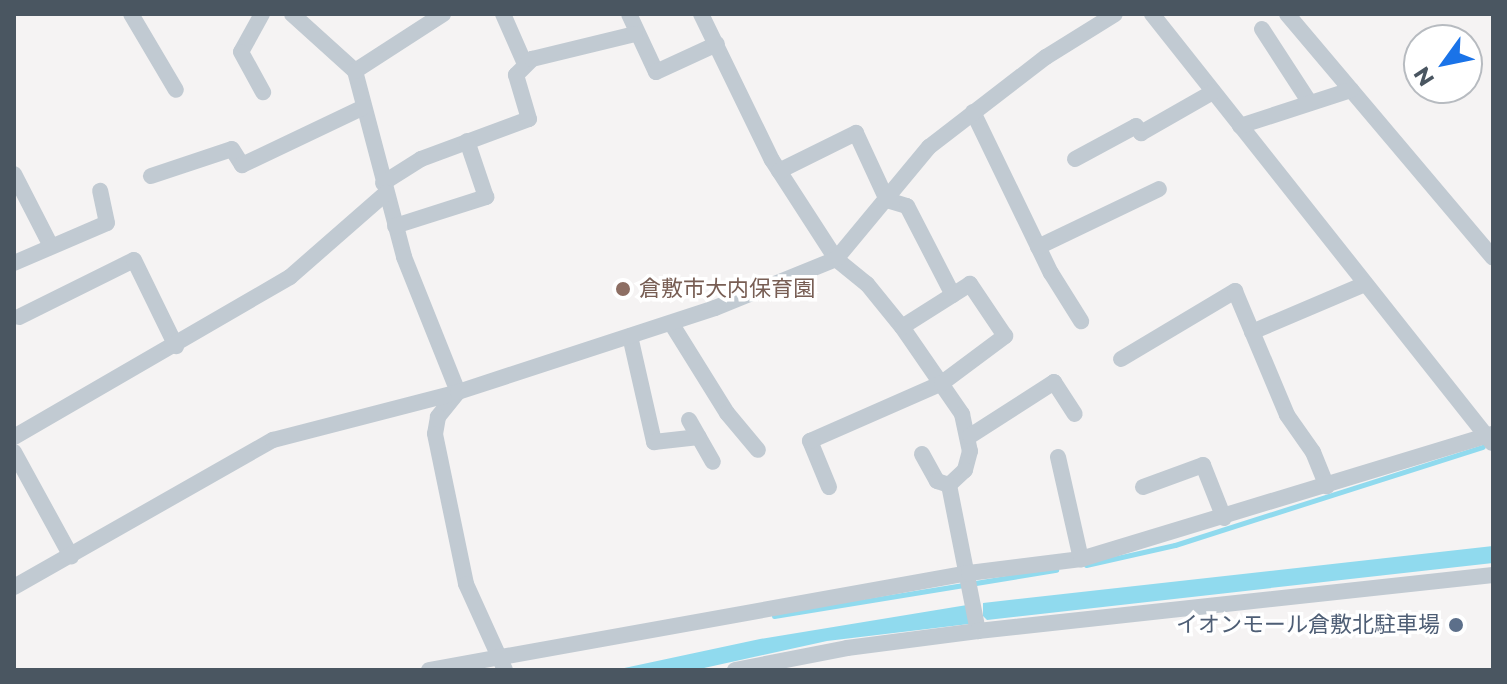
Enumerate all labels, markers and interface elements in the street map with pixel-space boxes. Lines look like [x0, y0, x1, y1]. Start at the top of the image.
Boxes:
north arrow [1403, 24, 1483, 104]
text: N [1408, 61, 1440, 91]
place label: 倉敷市大内保育園 [639, 276, 815, 302]
marker: 倉敷市大内保育園 [614, 280, 632, 298]
place label: イオンモール倉敷北駐車場 [1176, 612, 1440, 638]
marker: イオンモール倉敷北駐車場 [1447, 616, 1465, 634]

